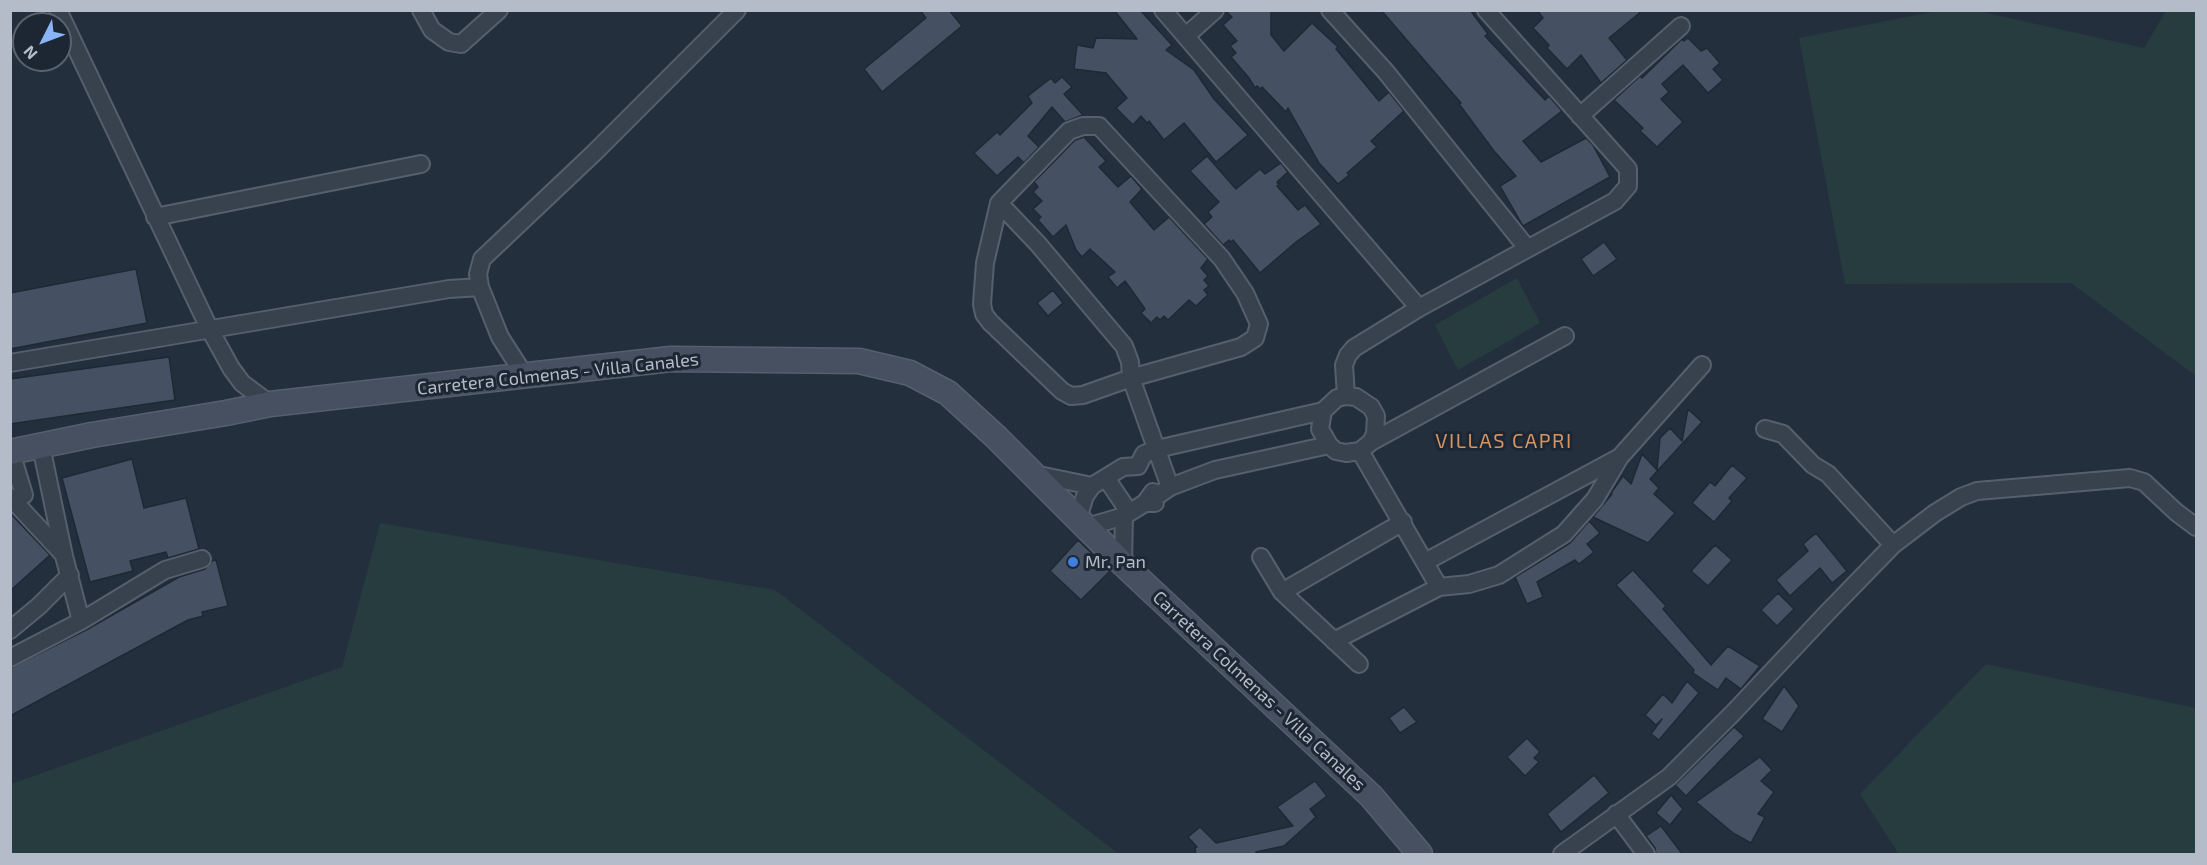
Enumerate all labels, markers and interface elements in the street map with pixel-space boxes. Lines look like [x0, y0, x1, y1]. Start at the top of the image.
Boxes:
north arrow [12, 12, 72, 72]
text: N [19, 42, 41, 64]
street label: Carretera Colmenas - Villa Canales [416, 348, 700, 400]
district label: VILLAS CAPRI [1435, 429, 1573, 453]
place label: Mr. Pan [1085, 551, 1146, 573]
marker: Mr. Pan [1066, 555, 1080, 569]
street label: Carretera Colmenas - Villa Canales [1148, 587, 1370, 795]

